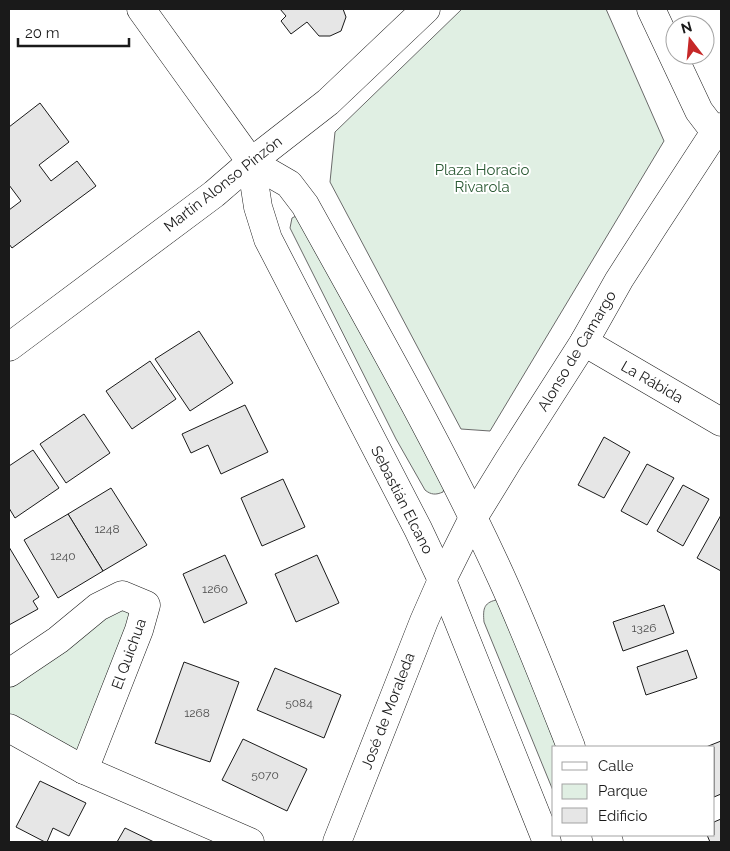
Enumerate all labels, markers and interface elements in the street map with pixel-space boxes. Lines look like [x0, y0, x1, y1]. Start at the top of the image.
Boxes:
scale bar [18, 15, 129, 47]
north arrow [665, 15, 715, 65]
text: N [679, 18, 694, 37]
text: 20 m [25, 24, 60, 42]
street label: Martín Alonso Pinzón [160, 132, 286, 236]
park label: Plaza Horacio Rivarola [435, 161, 529, 196]
street label: Alonso de Camargo [534, 287, 620, 415]
street label: La Rábida [618, 357, 686, 407]
street label: Sebastián Elcano [367, 443, 437, 557]
house number: 1248 [94, 522, 120, 536]
house number: 1240 [50, 549, 76, 563]
house number: 1260 [202, 582, 228, 596]
street label: El Quichua [108, 616, 150, 692]
house number: 1326 [631, 621, 657, 635]
street label: José de Moraleda [357, 650, 419, 772]
house number: 5084 [285, 696, 313, 710]
house number: 1268 [184, 706, 210, 720]
legend [552, 746, 715, 836]
text: Calle [598, 757, 634, 775]
house number: 5070 [251, 768, 279, 782]
text: Parque [598, 782, 648, 800]
text: Edificio [598, 807, 648, 825]

